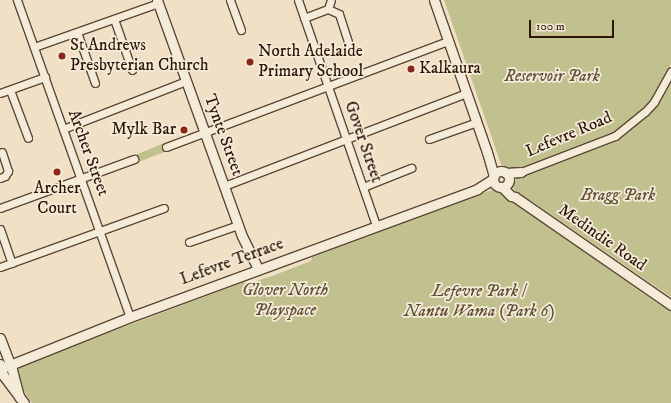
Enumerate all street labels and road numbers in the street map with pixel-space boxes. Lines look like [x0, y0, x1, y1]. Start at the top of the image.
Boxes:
street label: Tynte Street [199, 91, 247, 179]
street label: Gover Street [340, 99, 386, 185]
street label: Archer Street [63, 107, 113, 199]
street label: Lefevre Road [523, 108, 615, 162]
street label: Medindie Road [554, 200, 650, 276]
street label: Lefevre Terrace [177, 234, 287, 290]

